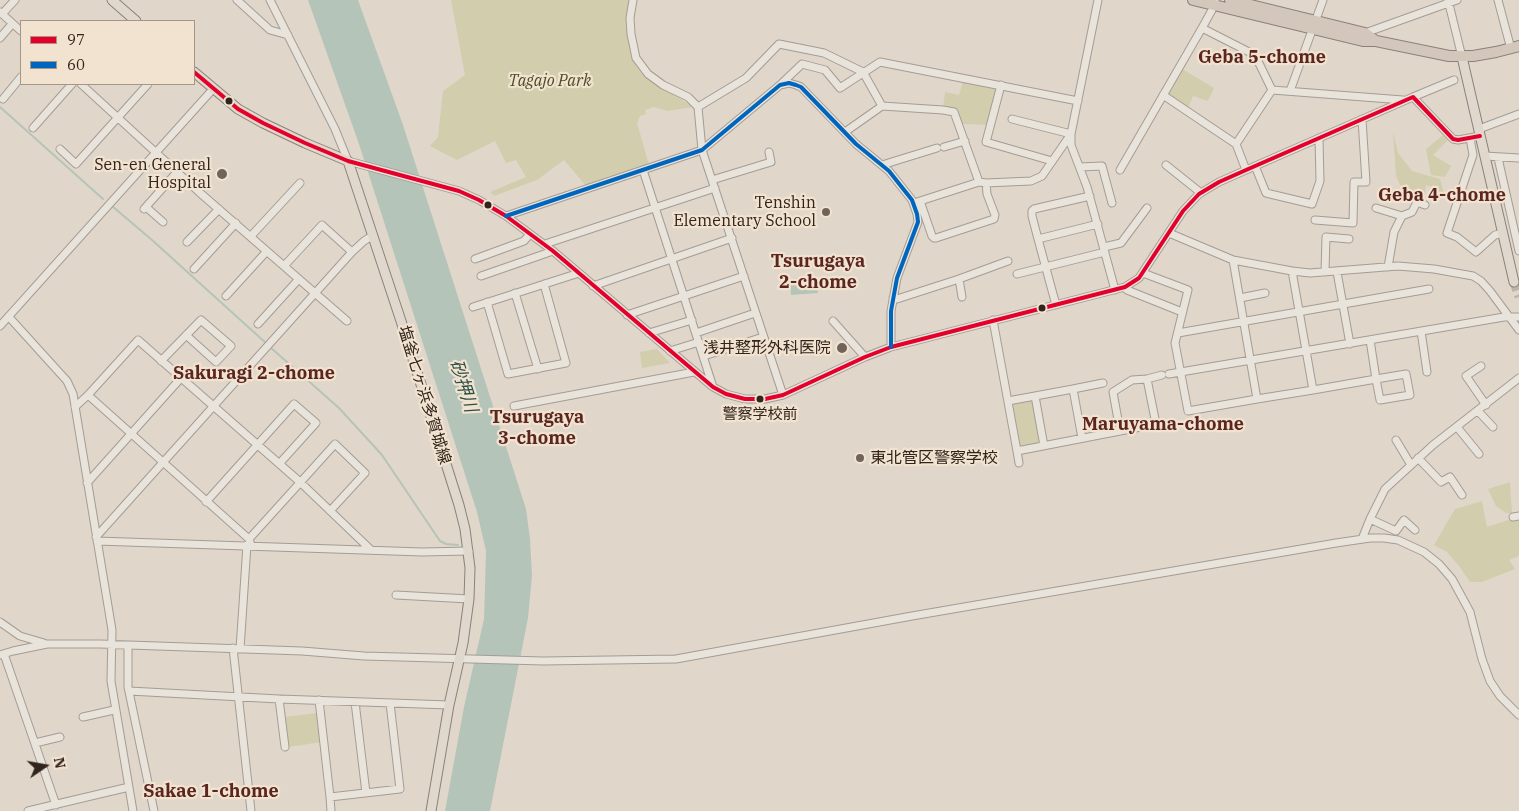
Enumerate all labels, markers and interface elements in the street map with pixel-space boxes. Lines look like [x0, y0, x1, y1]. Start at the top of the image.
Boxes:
legend [20, 20, 195, 85]
text: 97 [67, 30, 85, 49]
district label: Geba 5-chome [1198, 47, 1326, 69]
text: 60 [67, 55, 85, 74]
park label: Tagajo Park [509, 71, 591, 91]
unlabelled marker [224, 96, 234, 106]
place label: Sen-en General Hospital [94, 155, 211, 193]
marker: Sen-en General Hospital [215, 167, 229, 181]
district label: Geba 4-chome [1378, 185, 1506, 207]
place label: Tenshin Elementary School [673, 193, 816, 231]
unlabelled marker [483, 200, 493, 210]
marker: Tenshin Elementary School [820, 206, 832, 218]
district label: Tsurugaya 2-chome [771, 251, 865, 294]
unlabelled marker [1037, 303, 1047, 313]
street label: 塩釜七ヶ浜多賀城線 [394, 323, 454, 467]
place label: 浅井整形外科医院 [703, 338, 831, 358]
marker: 浅井整形外科医院 [835, 341, 849, 355]
water label: 砂押川 [444, 357, 482, 415]
district label: Sakuragi 2-chome [173, 363, 335, 385]
marker: 警察学校前 [755, 394, 765, 404]
place label: 警察学校前 [723, 406, 797, 424]
district label: Tsurugaya 3-chome [490, 407, 584, 449]
district label: Maruyama-chome [1082, 414, 1244, 436]
place label: 東北管区警察学校 [870, 448, 998, 468]
marker: 東北管区警察学校 [854, 452, 866, 464]
north arrow [20, 741, 70, 791]
text: N [50, 756, 70, 770]
district label: Sakae 1-chome [143, 781, 279, 803]

